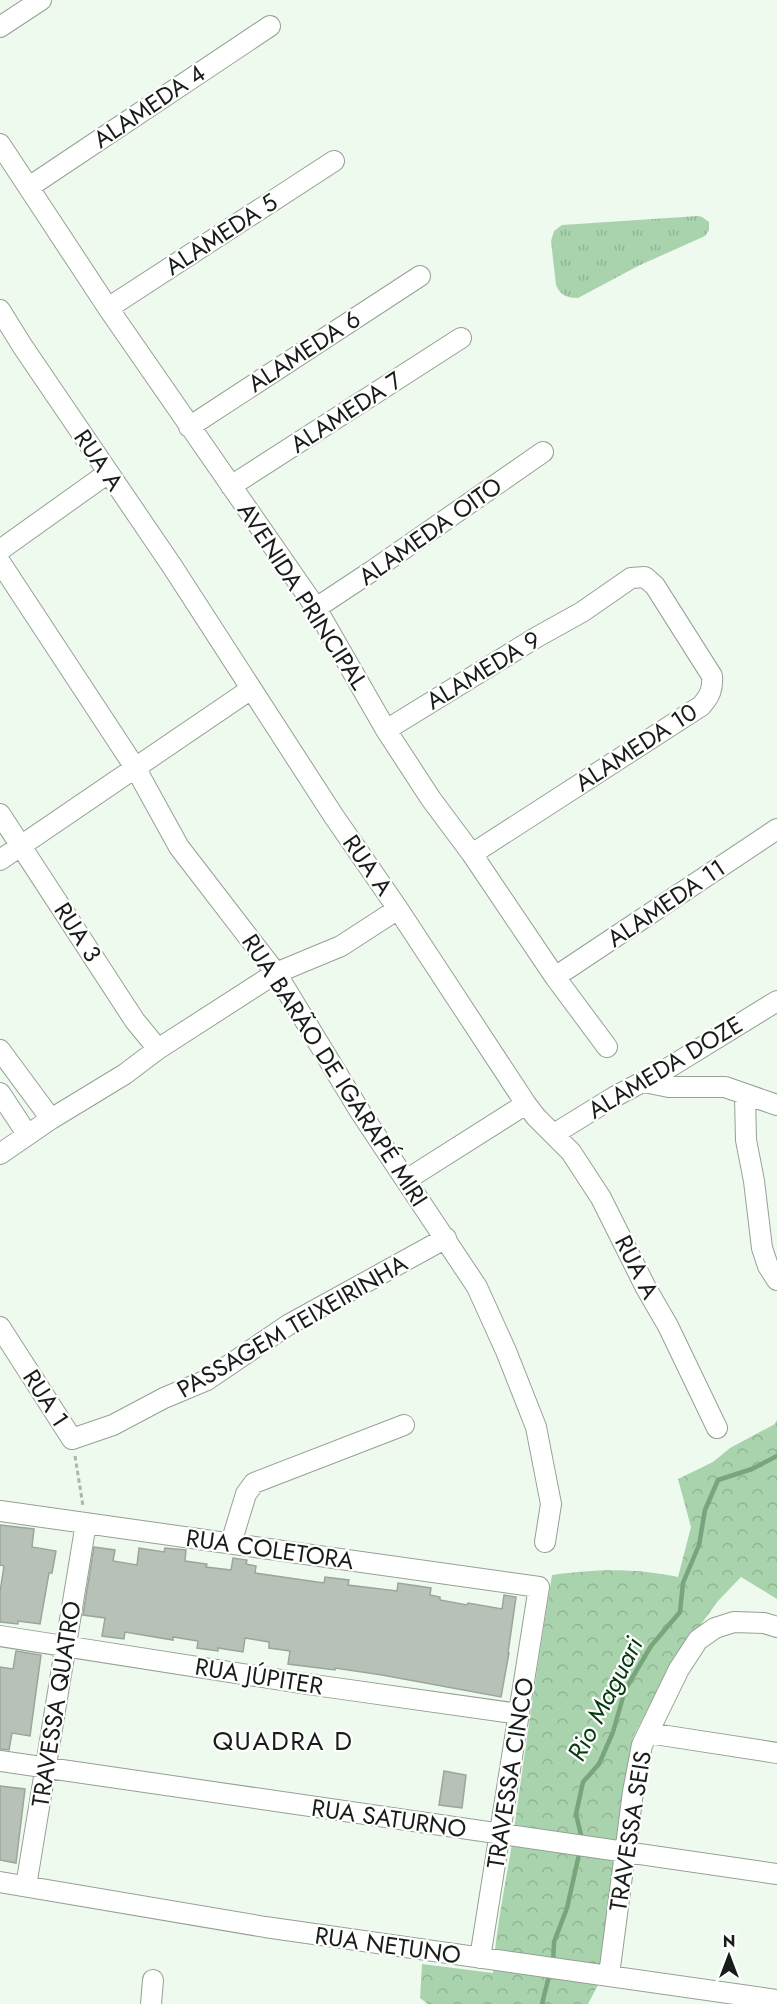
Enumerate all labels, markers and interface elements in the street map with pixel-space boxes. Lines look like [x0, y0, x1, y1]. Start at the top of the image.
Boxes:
street label: ALAMEDA 4 [86, 56, 212, 156]
street label: ALAMEDA 5 [158, 184, 284, 284]
street label: ALAMEDA 6 [241, 301, 367, 401]
street label: ALAMEDA 7 [283, 363, 409, 461]
street label: RUA A [66, 422, 132, 498]
street label: ALAMEDA OITO [351, 468, 509, 594]
street label: AVENIDA PRINCIPAL [229, 495, 377, 697]
street label: ALAMEDA 9 [419, 622, 547, 718]
street label: ALAMEDA 10 [568, 694, 704, 800]
street label: RUA A [334, 827, 402, 903]
street label: ALAMEDA 11 [600, 850, 732, 956]
street label: RUA 3 [46, 895, 110, 969]
street label: RUA BARÃO DE IGARAPÉ MIRI [233, 927, 437, 1213]
street label: ALAMEDA DOZE [581, 1007, 749, 1127]
street label: RUA A [606, 1229, 668, 1305]
street label: PASSAGEM TEIXEIRINHA [170, 1246, 414, 1406]
street label: RUA 1 [14, 1362, 78, 1434]
street label: RUA COLETORA [184, 1520, 356, 1578]
street label: TRAVESSA QUATRO [22, 1598, 90, 1810]
water label: Rio Maguari [558, 1630, 653, 1767]
street label: RUA JÚPITER [192, 1649, 326, 1703]
street label: TRAVESSA CINCO [478, 1675, 542, 1871]
district label: QUADRA D [213, 1722, 353, 1760]
street label: TRAVESSA SEIS [600, 1748, 660, 1914]
street label: RUA SATURNO [309, 1790, 469, 1846]
street label: RUA NETUNO [313, 1917, 463, 1973]
north arrow [699, 1926, 759, 1986]
text: N [723, 1930, 735, 1953]

